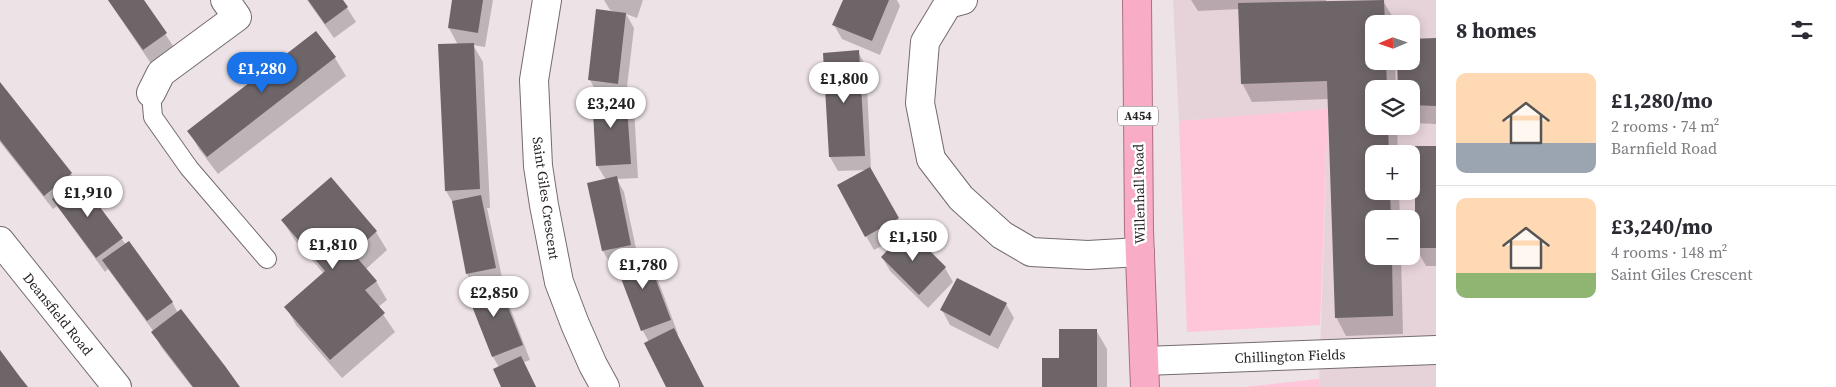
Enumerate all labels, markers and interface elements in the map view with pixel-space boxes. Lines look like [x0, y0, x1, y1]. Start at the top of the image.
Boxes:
north arrow [1365, 15, 1420, 70]
map controls [1365, 15, 1420, 265]
text: 8 homes [1456, 16, 1536, 45]
icon: filters [1788, 16, 1816, 44]
pin: £1,280 [221, 52, 303, 94]
text: £1,280 [238, 57, 286, 79]
pin: £1,800 [803, 62, 885, 104]
text: £1,800 [820, 67, 868, 89]
button: layers [1365, 80, 1420, 135]
pin: £3,240 [570, 86, 652, 129]
text: £1,280/mo [1611, 86, 1713, 115]
text: £3,240 [587, 92, 635, 114]
icon: home [1496, 93, 1556, 153]
road number: A454 [1118, 106, 1158, 125]
text: 2 rooms · 74 m² [1611, 115, 1719, 137]
street label: Saint Giles Crescent [527, 135, 565, 261]
text: Barnfield Road [1611, 137, 1717, 159]
street label: Willenhall Road [1128, 144, 1150, 244]
button: + [1365, 145, 1420, 200]
pin: £1,910 [47, 176, 129, 218]
text: £1,910 [64, 181, 112, 203]
button: − [1365, 210, 1420, 265]
text: £3,240/mo [1611, 212, 1713, 241]
icon: home [1496, 218, 1556, 278]
pin: £1,150 [872, 220, 954, 262]
text: £1,150 [889, 225, 937, 247]
pin: £1,810 [292, 228, 374, 270]
text: £1,810 [309, 233, 357, 255]
text: 4 rooms · 148 m² [1611, 241, 1727, 263]
pin: £1,780 [602, 248, 684, 290]
text: £1,780 [619, 253, 667, 275]
text: Saint Giles Crescent [1611, 263, 1753, 285]
street label: Deansfield Road [18, 268, 98, 360]
pin: £2,850 [453, 276, 535, 318]
text: £2,850 [470, 281, 518, 303]
street label: Chillington Fields [1234, 344, 1346, 368]

